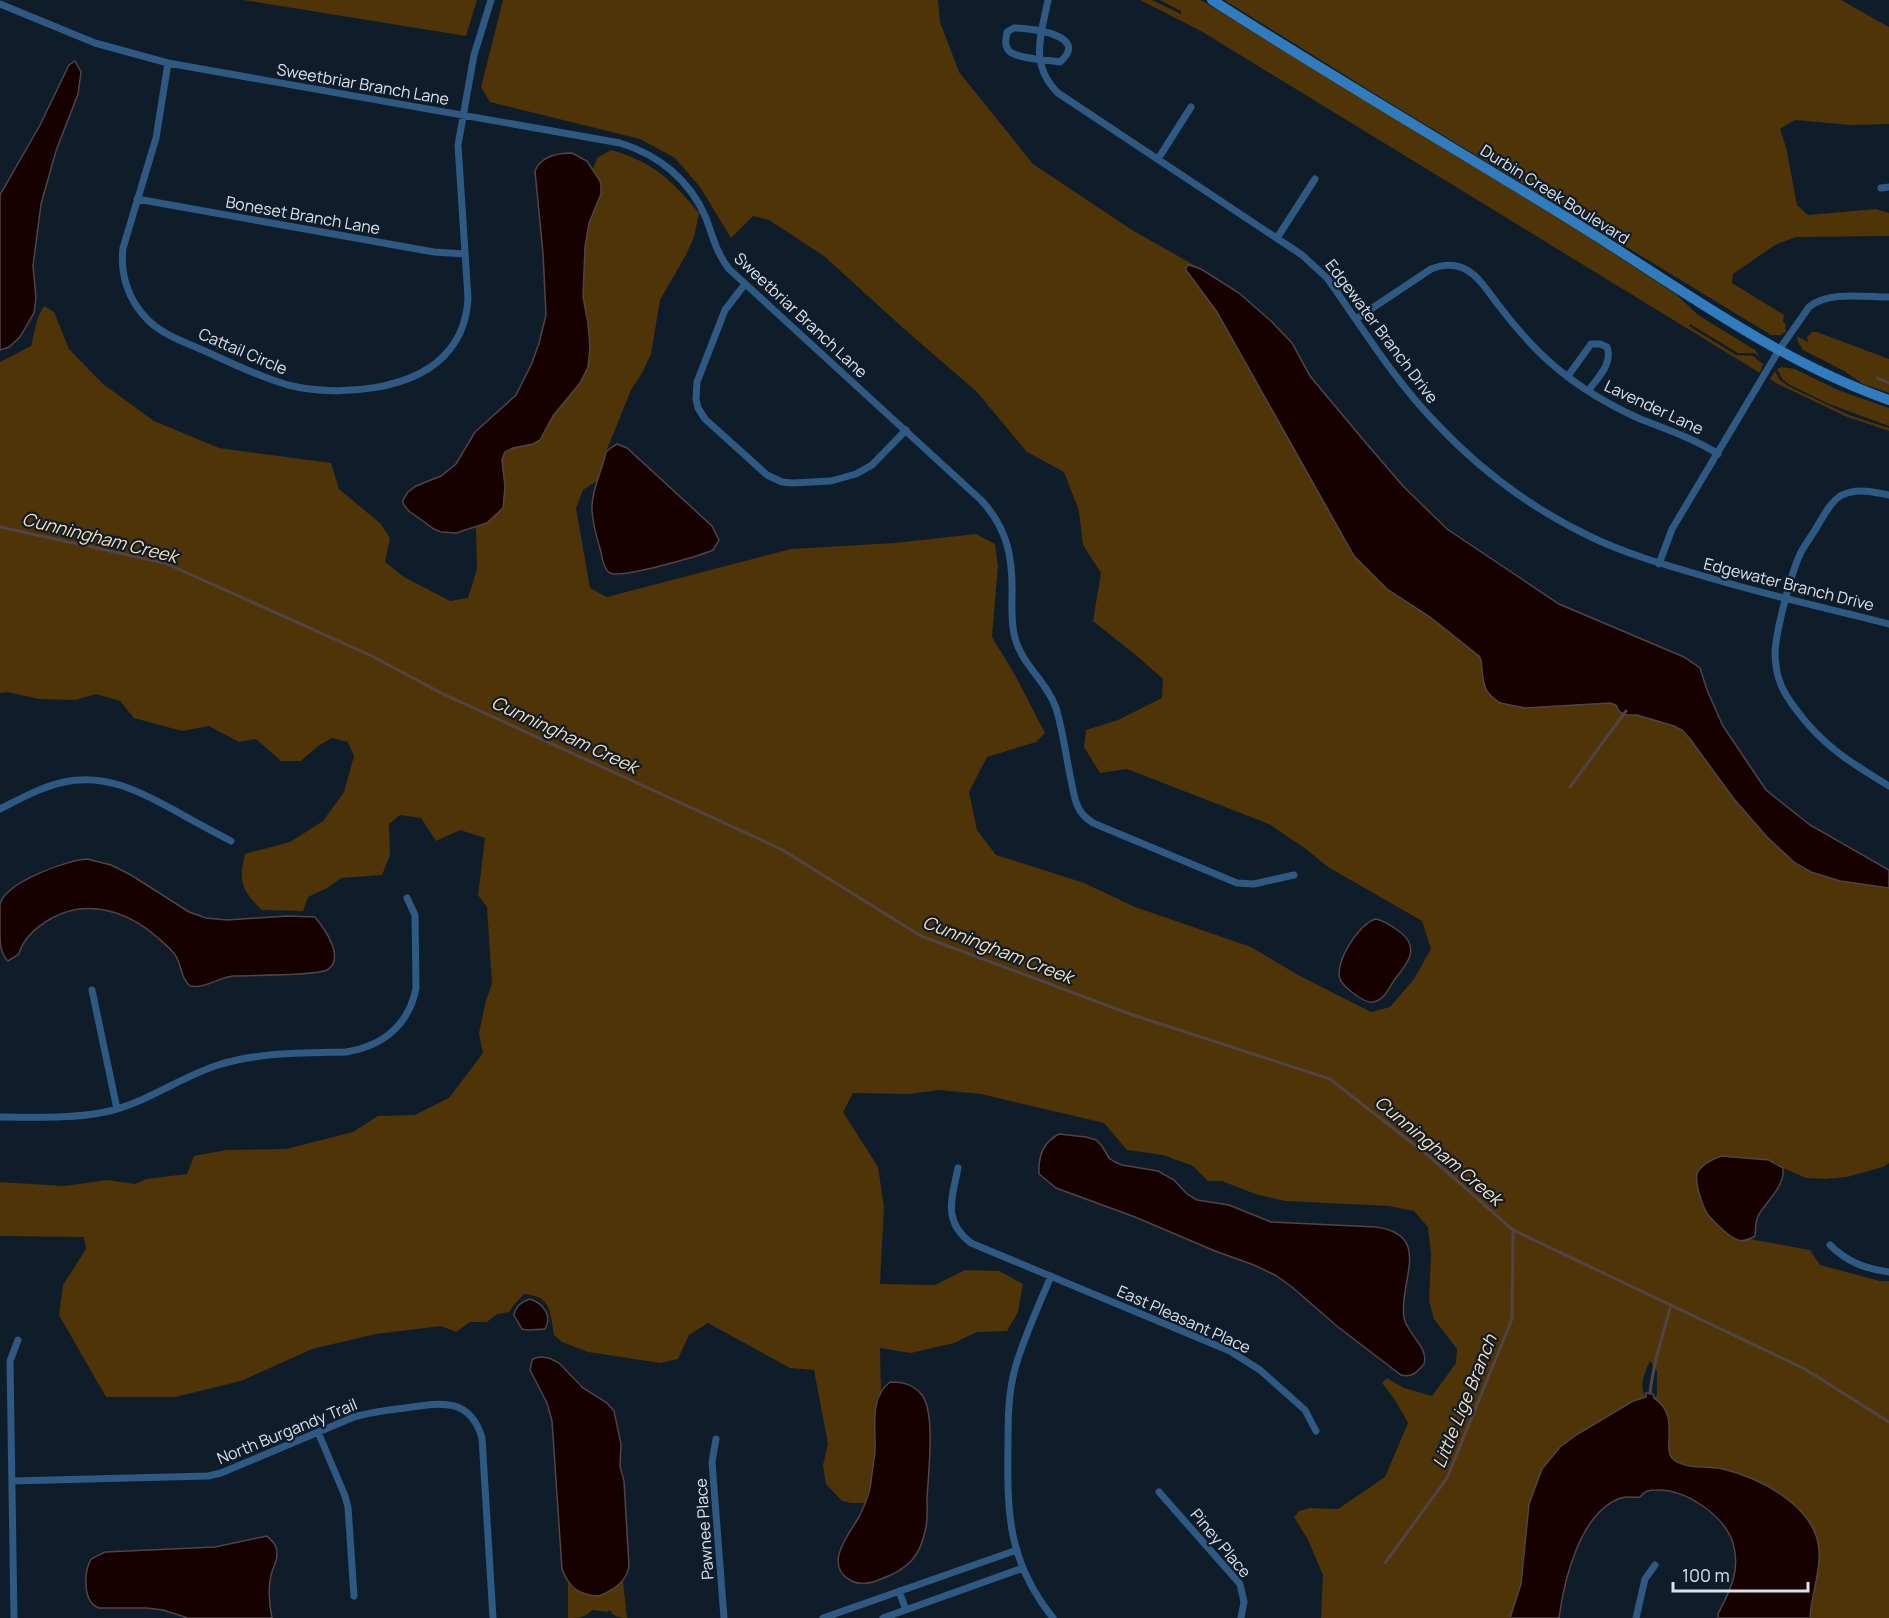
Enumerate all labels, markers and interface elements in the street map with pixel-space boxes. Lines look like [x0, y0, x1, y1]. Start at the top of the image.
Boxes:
street label: Sweetbriar Branch Lane [275, 58, 451, 110]
street label: Durbin Creek Boulevard [1476, 139, 1634, 249]
street label: Boneset Branch Lane [224, 191, 382, 239]
street label: Sweetbriar Branch Lane [730, 247, 872, 383]
street label: Edgewater Branch Drive [1321, 255, 1443, 407]
street label: Cattail Circle [195, 322, 291, 380]
street label: Lavender Lane [1601, 374, 1707, 440]
water label: Cunningham Creek [20, 506, 183, 569]
street label: Edgewater Branch Drive [1702, 552, 1876, 616]
water label: Cunningham Creek [488, 689, 645, 780]
water label: Cunningham Creek [919, 909, 1079, 990]
water label: Cunningham Creek [1370, 1090, 1510, 1212]
street label: East Pleasant Place [1114, 1280, 1254, 1358]
water label: Little Lige Branch [1426, 1330, 1502, 1471]
street label: North Burgandy Trail [214, 1393, 360, 1469]
street label: Pawnee Place [689, 1477, 719, 1581]
street label: Piney Place [1186, 1504, 1256, 1582]
scale bar [1673, 1555, 1808, 1593]
text: 100 m [1682, 1563, 1730, 1587]

